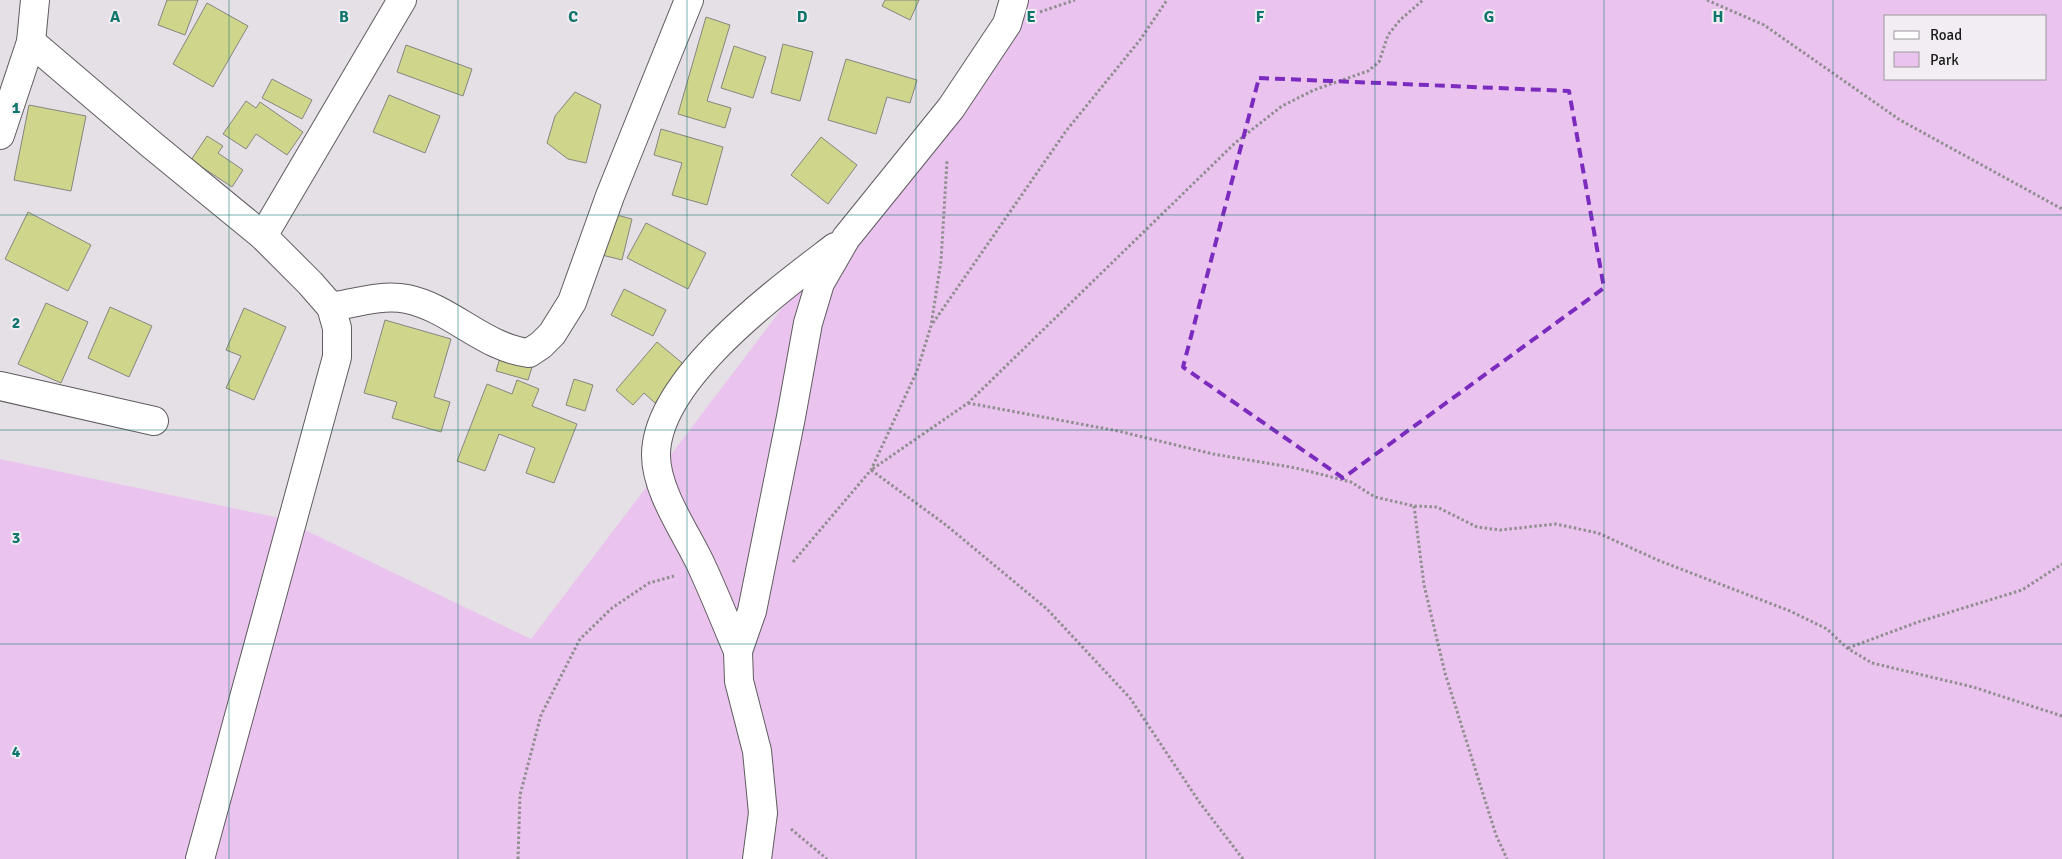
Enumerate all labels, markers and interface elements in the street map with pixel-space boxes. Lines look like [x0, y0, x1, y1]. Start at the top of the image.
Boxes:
text: A [110, 7, 121, 27]
text: B [339, 7, 349, 27]
text: C [568, 7, 578, 27]
text: D [797, 7, 808, 27]
text: E [1026, 7, 1036, 27]
text: F [1256, 7, 1265, 27]
text: G [1484, 7, 1494, 27]
text: H [1713, 7, 1723, 27]
legend [1884, 15, 2047, 80]
text: Road [1930, 26, 1962, 44]
text: Park [1930, 51, 1959, 69]
text: 1 [12, 98, 21, 118]
text: 2 [12, 313, 20, 333]
text: 3 [12, 528, 20, 548]
text: 4 [12, 742, 21, 762]

